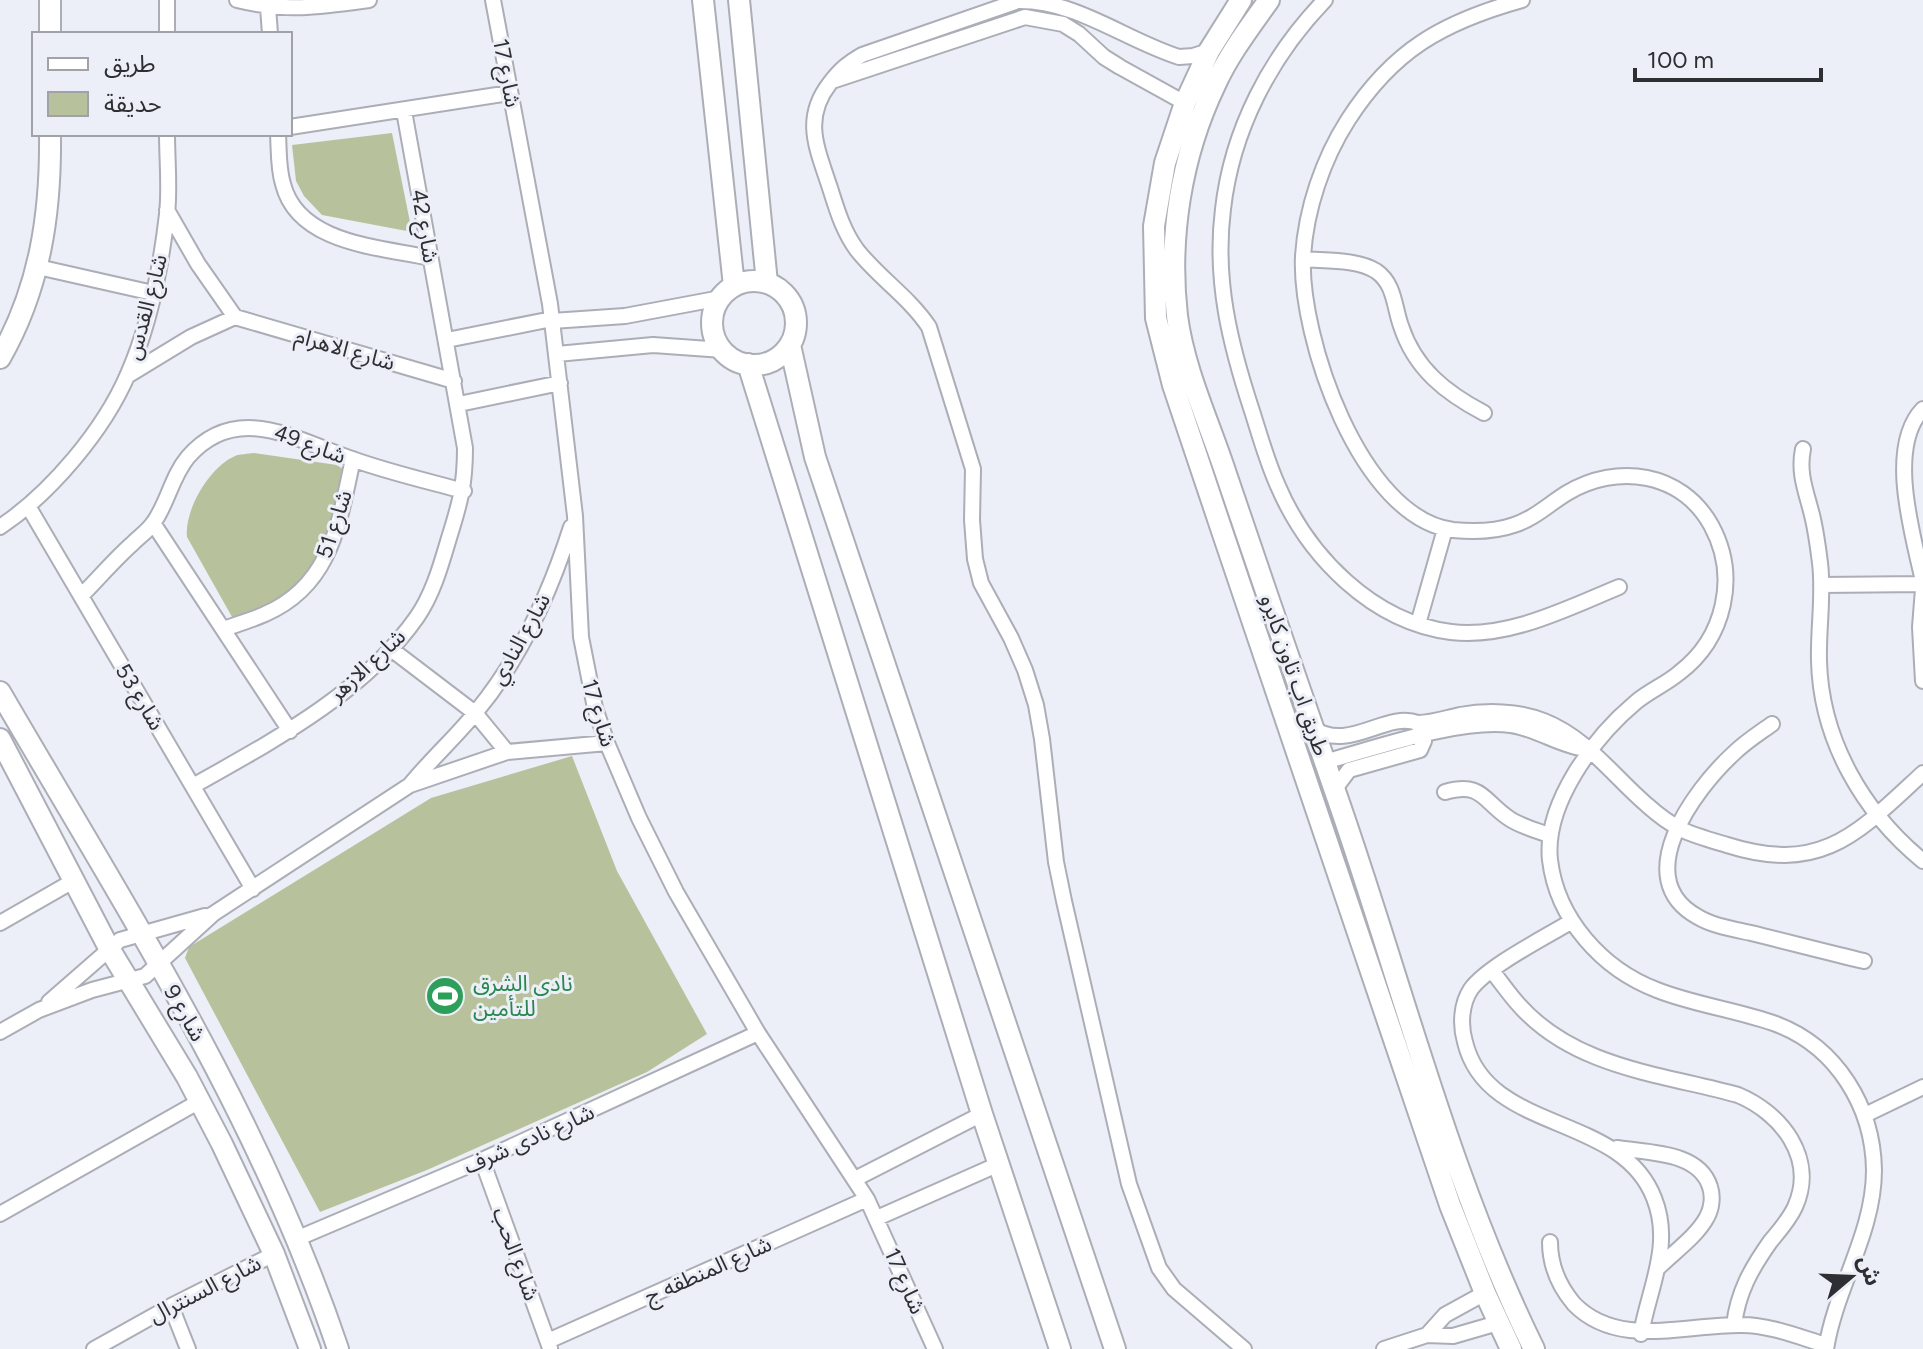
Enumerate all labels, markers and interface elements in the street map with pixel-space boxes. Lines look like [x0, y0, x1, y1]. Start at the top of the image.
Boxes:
legend [32, 32, 292, 136]
scale bar [1635, 32, 1821, 82]
street label: شارع 17 [484, 36, 527, 110]
text: 100 m [1647, 45, 1714, 74]
text: طريق [104, 49, 156, 79]
text: حديقة [104, 89, 162, 118]
street label: شارع 42 [402, 187, 445, 265]
street label: شارع القدس [119, 251, 176, 364]
street label: شارع الاهرام [291, 322, 398, 379]
street label: شارع 49 [269, 419, 350, 472]
street label: شارع 51 [310, 487, 361, 562]
street label: شارع النادي [484, 589, 559, 691]
street label: طريق اب تاون كايرو [1255, 591, 1335, 759]
street label: شارع الازهر [322, 623, 413, 710]
street label: شارع 53 [107, 659, 170, 737]
street label: شارع 17 [573, 676, 622, 751]
place label: نادى الشرق للتأمين [473, 970, 573, 1022]
sports icon: نادى الشرق للتأمين [424, 975, 466, 1017]
street label: شارع 9 [156, 980, 212, 1048]
street label: شارع نادى شرف [459, 1098, 600, 1183]
street label: شارع الحب [484, 1204, 545, 1305]
street label: شارع المنطقه ج [640, 1230, 777, 1313]
north arrow [1811, 1237, 1891, 1317]
street label: شارع 17 [876, 1244, 931, 1319]
street label: شارع السنترال [144, 1249, 267, 1331]
text: ش [1852, 1252, 1887, 1289]

